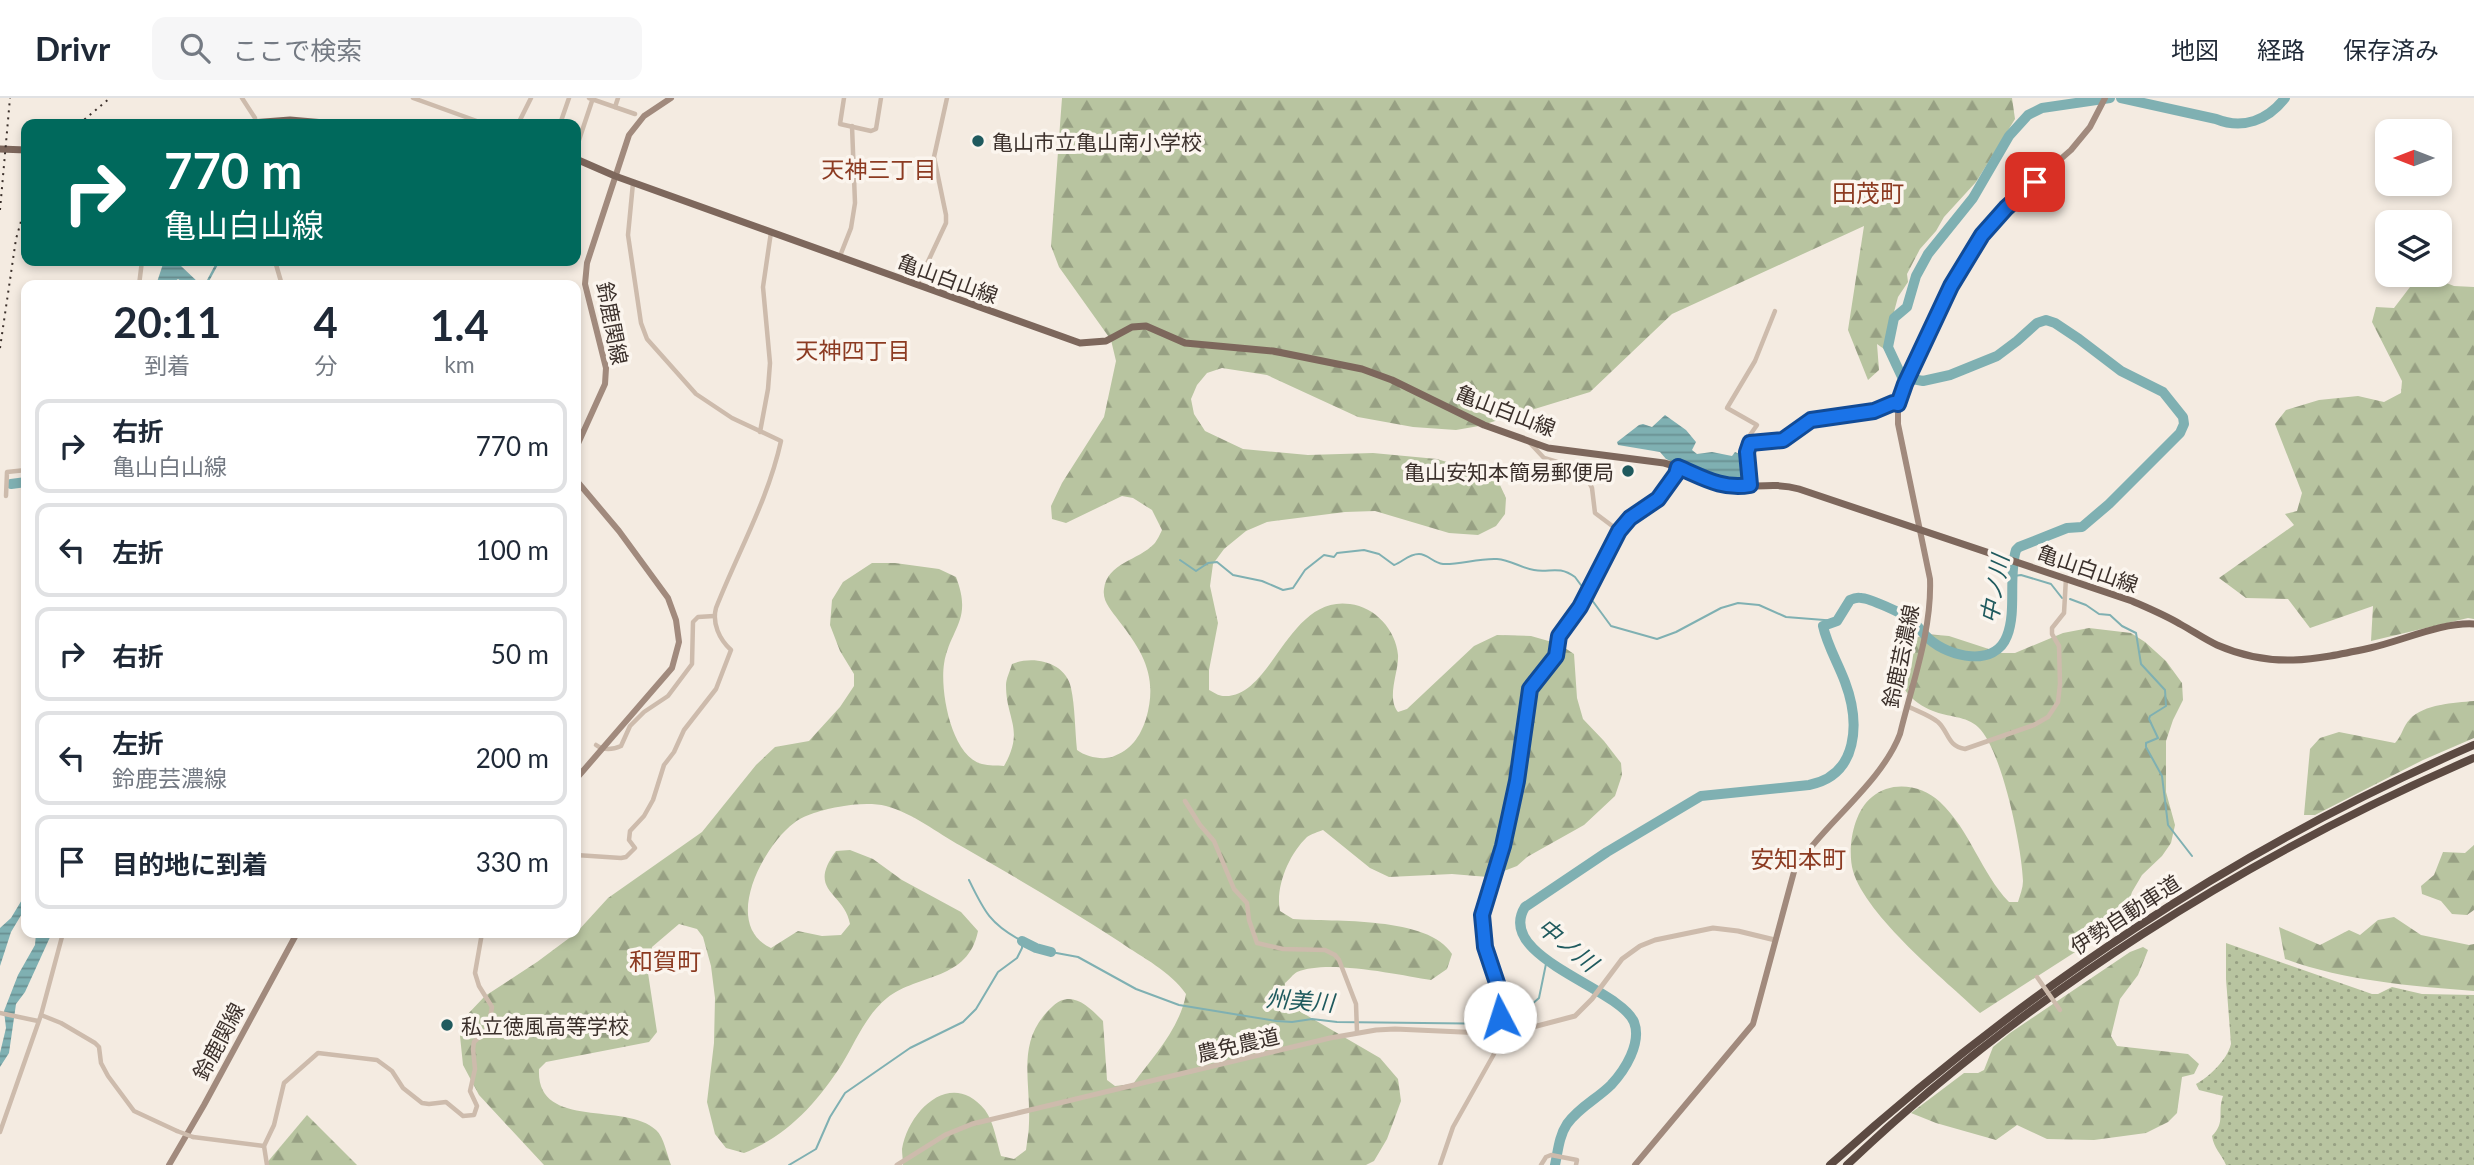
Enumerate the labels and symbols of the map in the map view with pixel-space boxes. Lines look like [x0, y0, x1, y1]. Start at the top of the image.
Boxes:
north arrow [2375, 119, 2452, 196]
place label: 亀山市立亀山南小学校 [992, 129, 1202, 154]
marker: 亀山市立亀山南小学校 [970, 133, 986, 149]
pin [2005, 152, 2065, 212]
district label: 天神三丁目 [822, 155, 937, 183]
district label: 田茂町 [1832, 178, 1904, 207]
street label: 亀山白山線 [894, 248, 1002, 308]
street label: 鈴鹿関線 [593, 279, 633, 367]
district label: 天神四丁目 [796, 336, 911, 364]
street label: 亀山白山線 [1453, 380, 1559, 440]
place label: 亀山安知本簡易郵便局 [1404, 459, 1614, 484]
marker: 亀山安知本簡易郵便局 [1620, 463, 1636, 479]
street label: 亀山白山線 [2034, 539, 2142, 597]
water label: 中ノ川 [1974, 550, 2014, 625]
street label: 鈴鹿芸濃線 [1877, 602, 1923, 710]
district label: 安知本町 [1750, 844, 1846, 873]
street label: 伊勢自動車道 [2065, 869, 2185, 959]
water label: 中ノ川 [1532, 911, 1606, 978]
district label: 和賀町 [629, 946, 701, 975]
position arrow [1463, 980, 1537, 1054]
water label: 州美川 [1265, 984, 1338, 1017]
street label: 鈴鹿関線 [187, 998, 249, 1084]
place label: 私立徳風高等学校 [461, 1013, 629, 1038]
marker: 私立徳風高等学校 [439, 1017, 455, 1033]
street label: 農免農道 [1194, 1022, 1282, 1066]

